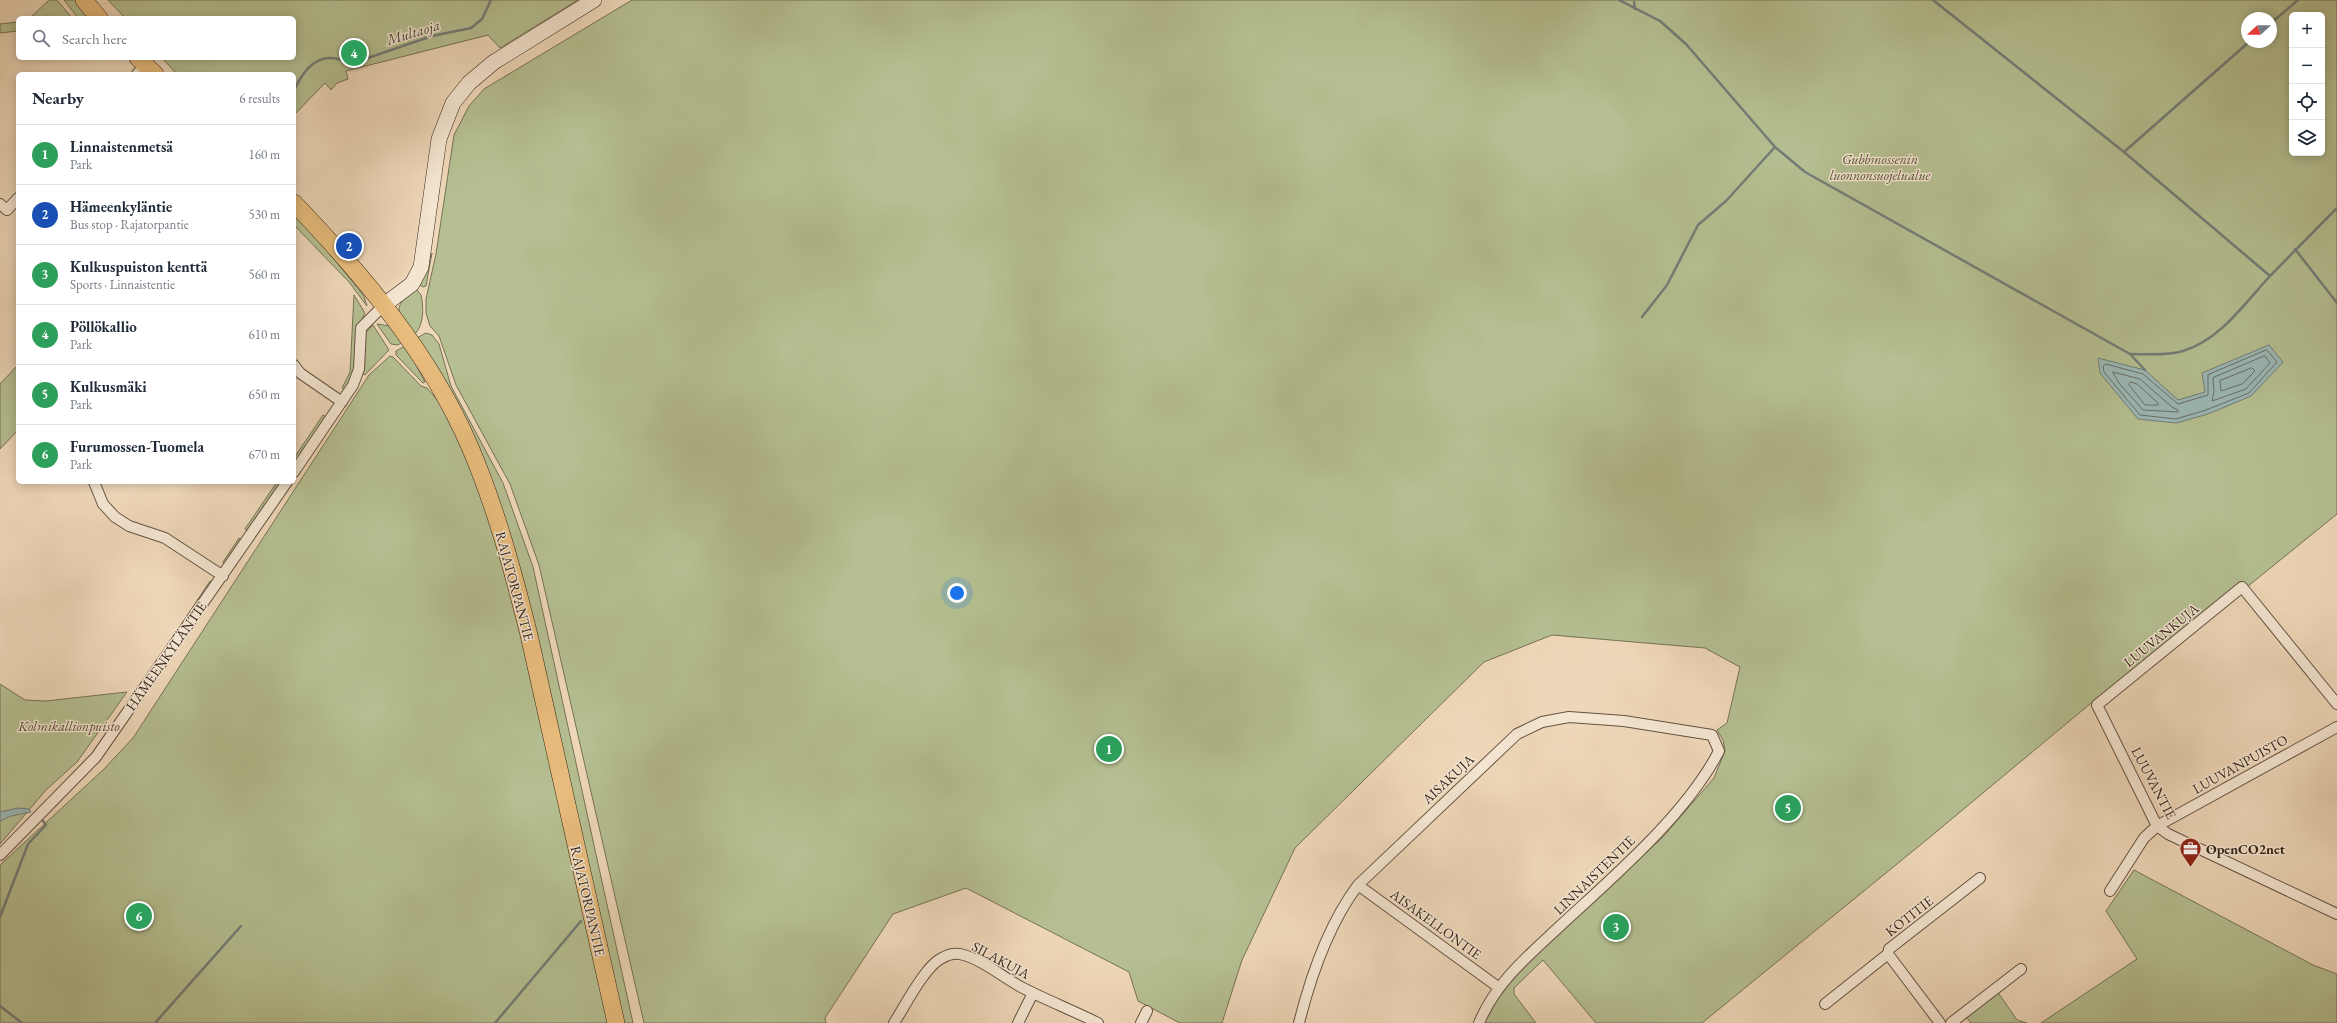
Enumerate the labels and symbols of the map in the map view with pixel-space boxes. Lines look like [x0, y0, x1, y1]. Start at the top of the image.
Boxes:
north arrow [2241, 12, 2277, 48]
water label: Multaoja [383, 15, 442, 49]
pin: 4 [341, 38, 367, 68]
park label: Gubbmossenin luonnonsuojelualue [1830, 150, 1931, 184]
pin: 2 [336, 231, 362, 261]
street label: RAJATORPANTIE [492, 529, 538, 643]
your location [947, 583, 967, 603]
street label: HÄMEENKYLÄNTIE [122, 598, 210, 714]
street label: LUUVANKUJA [2120, 599, 2202, 671]
park label: Kolmikallionpuisto [17, 717, 120, 735]
street label: LUUVANPUISTO [2189, 730, 2291, 798]
pin: 1 [1096, 734, 1122, 764]
street label: LUUVANTIE [2127, 744, 2181, 822]
street label: AISAKUJA [1417, 750, 1478, 808]
pin: 5 [1775, 793, 1801, 823]
street label: LINNAISTENTIE [1549, 831, 1639, 918]
office icon: OpenCO2net [2178, 836, 2204, 869]
place label: OpenCO2net [2206, 840, 2286, 858]
street label: RAJATORPANTIE [567, 844, 609, 958]
street label: AISAKELLONTIE [1386, 884, 1485, 963]
street label: KOTITIE [1881, 892, 1937, 940]
pin: 6 [126, 901, 152, 931]
pin: 3 [1603, 912, 1629, 942]
street label: SILAKUJA [969, 937, 1034, 983]

